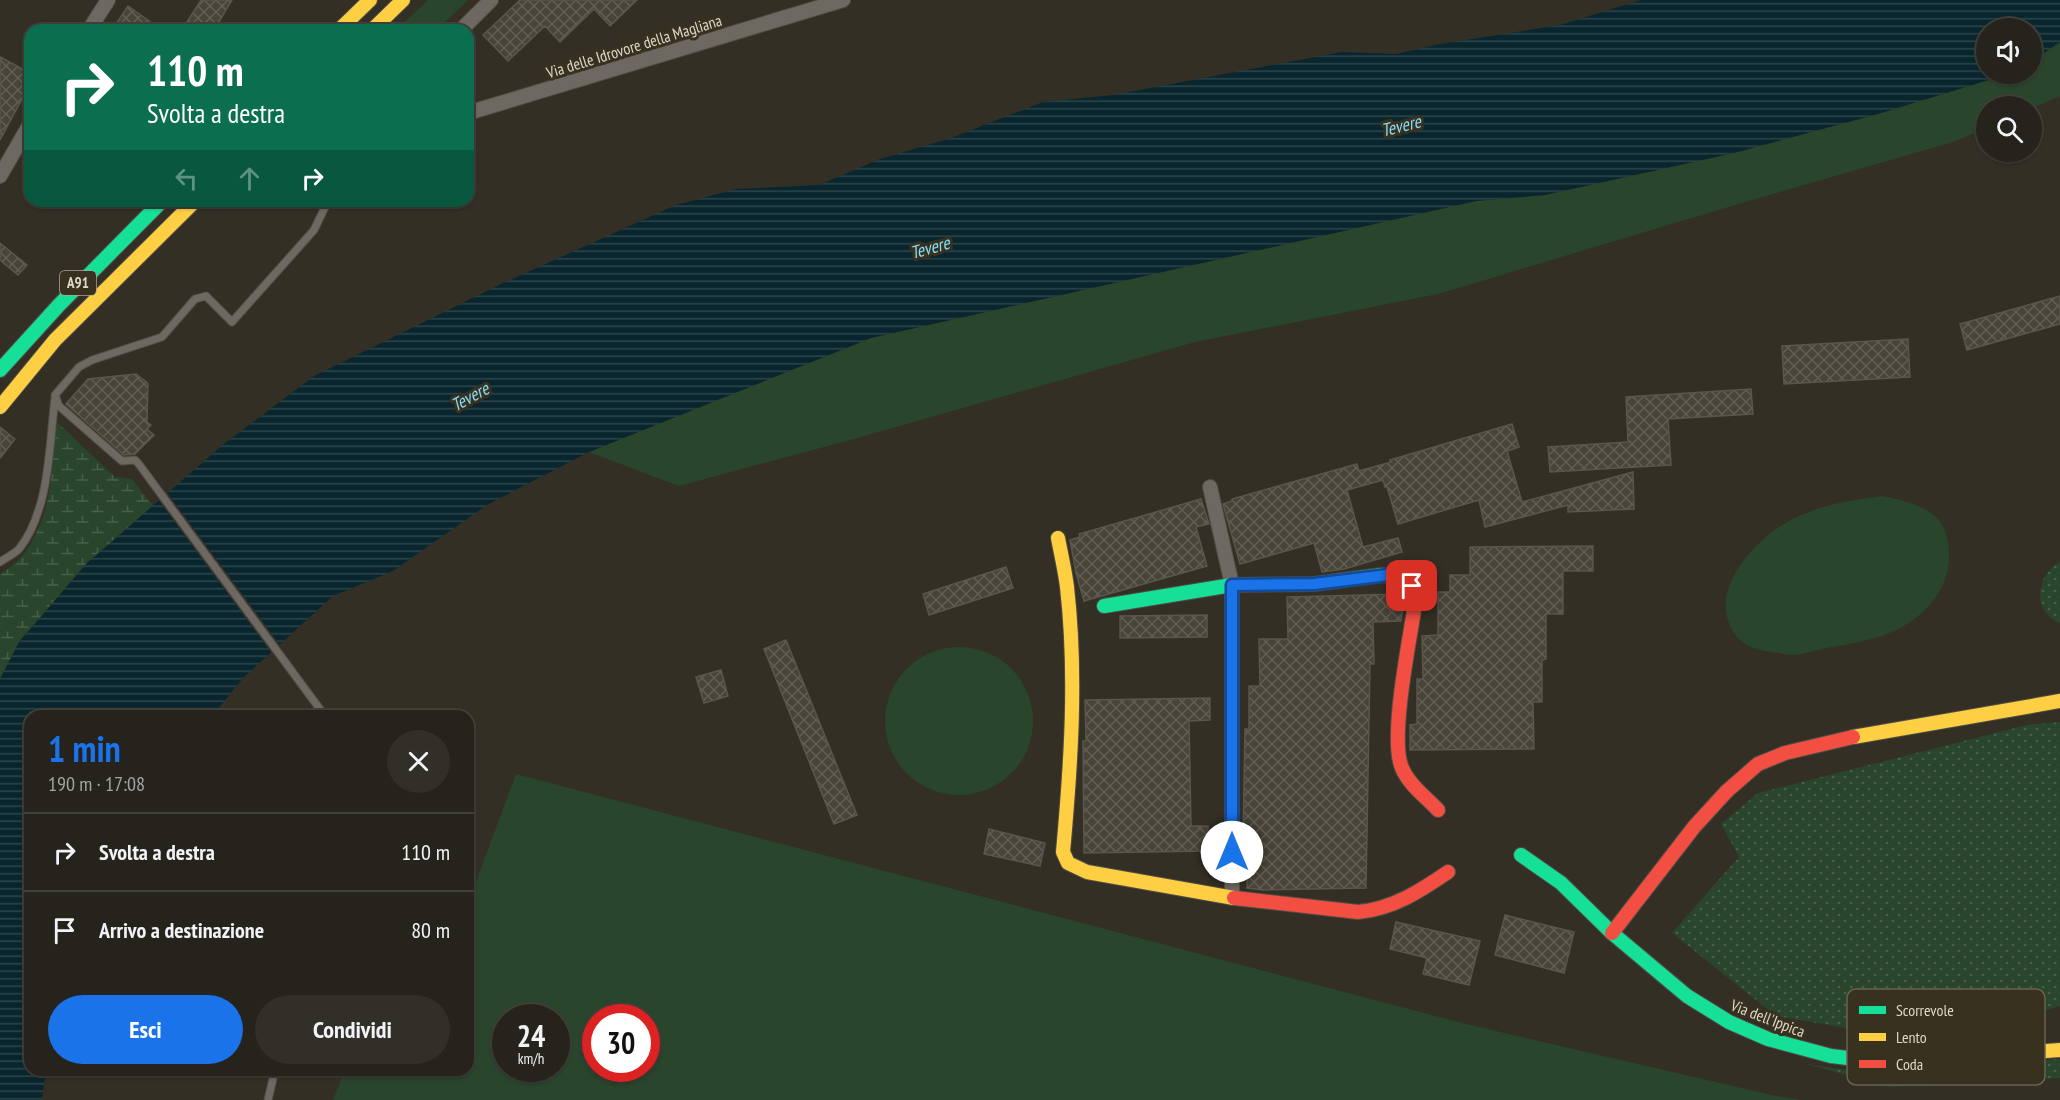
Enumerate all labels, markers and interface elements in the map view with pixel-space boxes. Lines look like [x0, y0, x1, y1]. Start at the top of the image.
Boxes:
street label: Via delle Idrovore della Magliana [543, 10, 724, 83]
map controls [1976, 18, 2042, 162]
button: sound [1976, 18, 2042, 84]
text: 110 m [147, 43, 244, 98]
icon: right [48, 48, 126, 126]
text: Svolta a destra [147, 96, 285, 130]
button: search [1976, 96, 2042, 162]
water label: Tevere [1379, 109, 1425, 142]
icon: left [170, 162, 203, 195]
icon: ahead [233, 162, 266, 195]
icon: right [296, 162, 329, 195]
water label: Tevere [907, 231, 954, 264]
road number: A91 [60, 271, 96, 295]
water label: Tevere [447, 376, 494, 416]
pin [1386, 560, 1437, 611]
icon: arrive [1395, 569, 1428, 602]
text: 1 min [48, 725, 121, 772]
button: close [387, 730, 450, 793]
text: 190 m · 17:08 [48, 771, 145, 797]
position arrow [1200, 820, 1264, 884]
icon: right [48, 836, 81, 869]
text: Svolta a destra [99, 838, 215, 866]
text: 110 m [401, 838, 450, 866]
icon: arrive [48, 914, 81, 947]
text: Arrivo a destinazione [99, 916, 264, 944]
text: 80 m [411, 916, 450, 944]
legend [1847, 989, 2045, 1085]
street label: Via dell'Ippica [1727, 994, 1808, 1041]
button: Esci [48, 995, 243, 1064]
button: Condividi [255, 995, 450, 1064]
text: Scorrevole [1896, 1000, 1954, 1020]
speed limit sign: 30 [582, 1004, 660, 1082]
text: 24 [517, 1016, 545, 1055]
text: Lento [1896, 1027, 1927, 1047]
text: km/h [518, 1049, 544, 1068]
text: Coda [1896, 1054, 1923, 1074]

